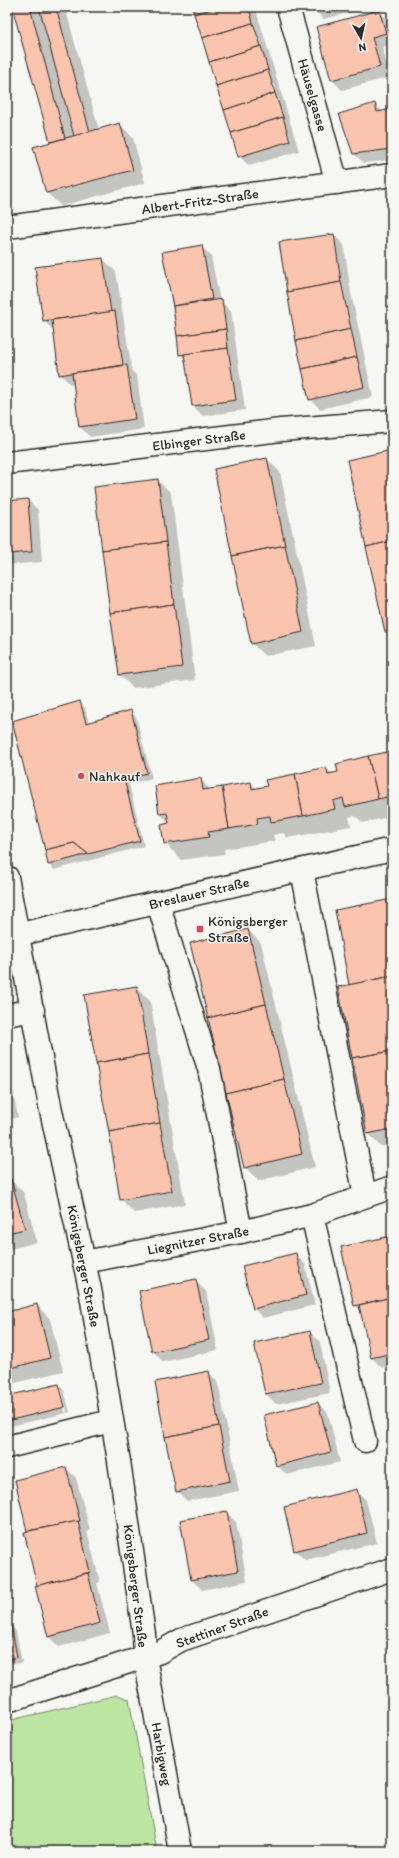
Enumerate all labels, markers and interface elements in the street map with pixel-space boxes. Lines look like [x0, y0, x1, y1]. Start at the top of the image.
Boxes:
north arrow [341, 18, 381, 58]
text: N [358, 40, 367, 54]
street label: Häuselgasse [294, 57, 331, 134]
street label: Albert-Fritz-Straße [140, 185, 260, 218]
street label: Elbinger Straße [151, 426, 247, 455]
place label: Nahkauf [89, 768, 141, 785]
marker: Nahkauf [76, 771, 86, 781]
street label: Breslauer Straße [147, 874, 251, 913]
place label: Königsberger Straße [208, 913, 288, 946]
marker: Königsberger Straße [195, 924, 205, 934]
street label: Königsberger Straße [63, 1204, 104, 1329]
street label: Liegnitzer Straße [146, 1222, 251, 1259]
street label: Königsberger Straße [120, 1523, 152, 1649]
street label: Stettiner Straße [174, 1603, 271, 1652]
street label: Harbigweg [148, 1721, 176, 1788]

